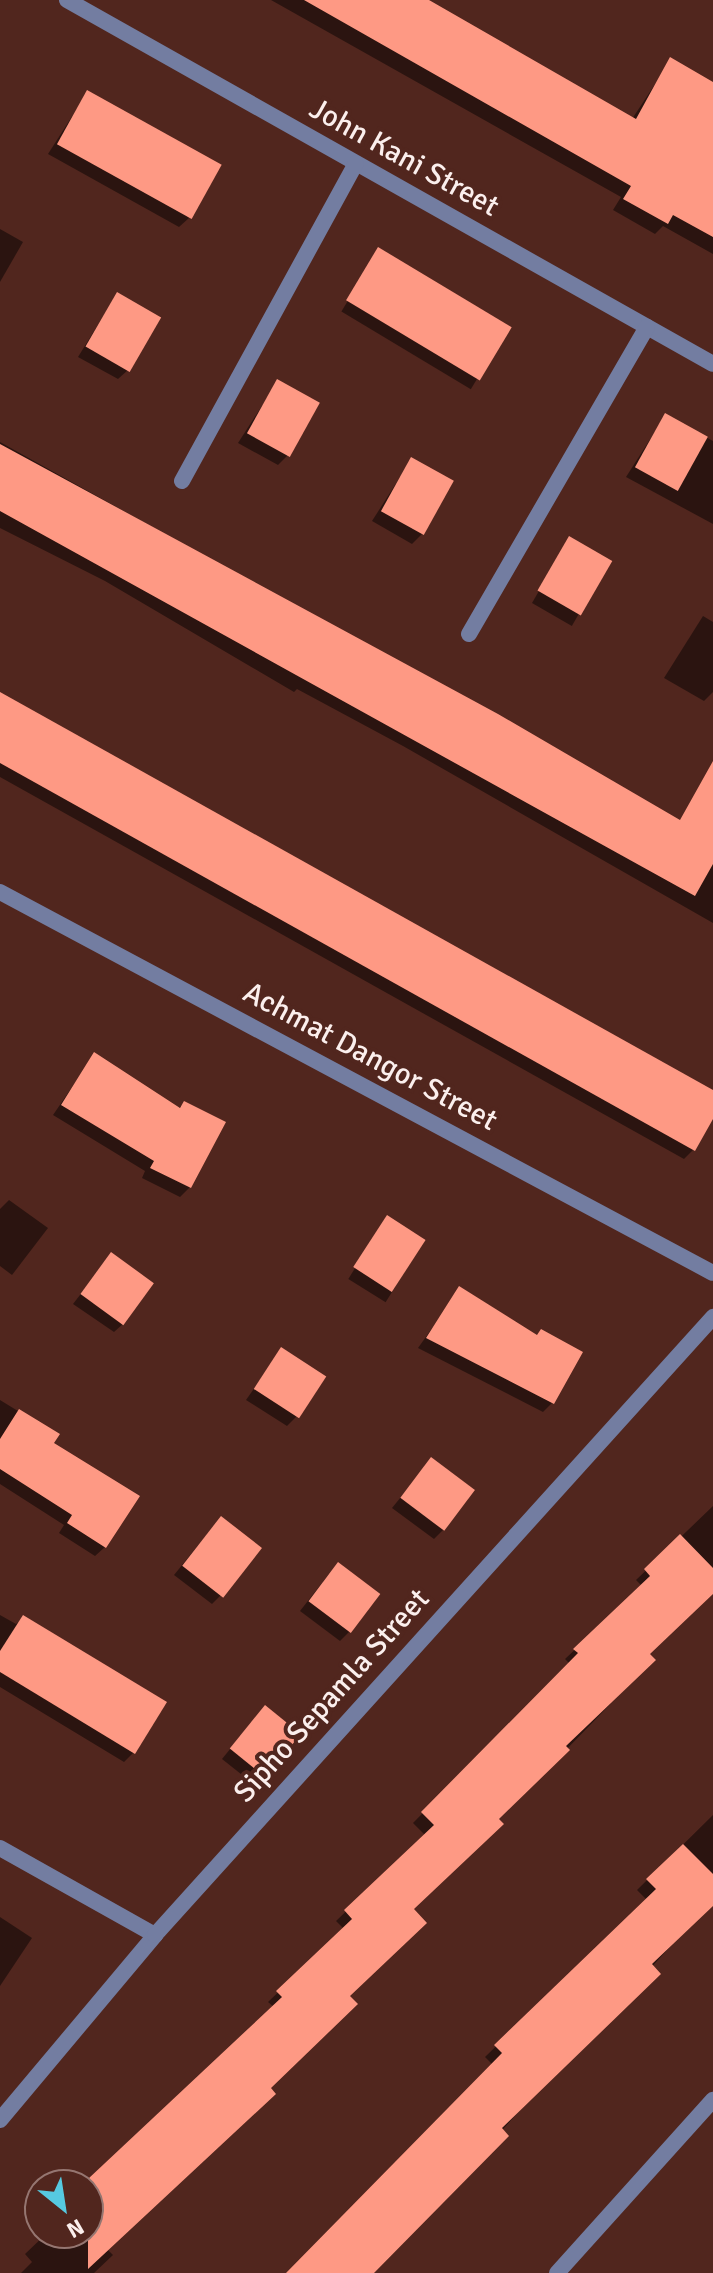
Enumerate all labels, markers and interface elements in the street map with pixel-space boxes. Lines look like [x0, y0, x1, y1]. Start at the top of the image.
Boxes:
street label: John Kani Street [303, 91, 505, 225]
street label: Achmat Dangor Street [237, 975, 503, 1139]
street label: Sipho Sepamla Street [227, 1582, 437, 1810]
north arrow [24, 2169, 104, 2249]
text: N [62, 2213, 89, 2244]

